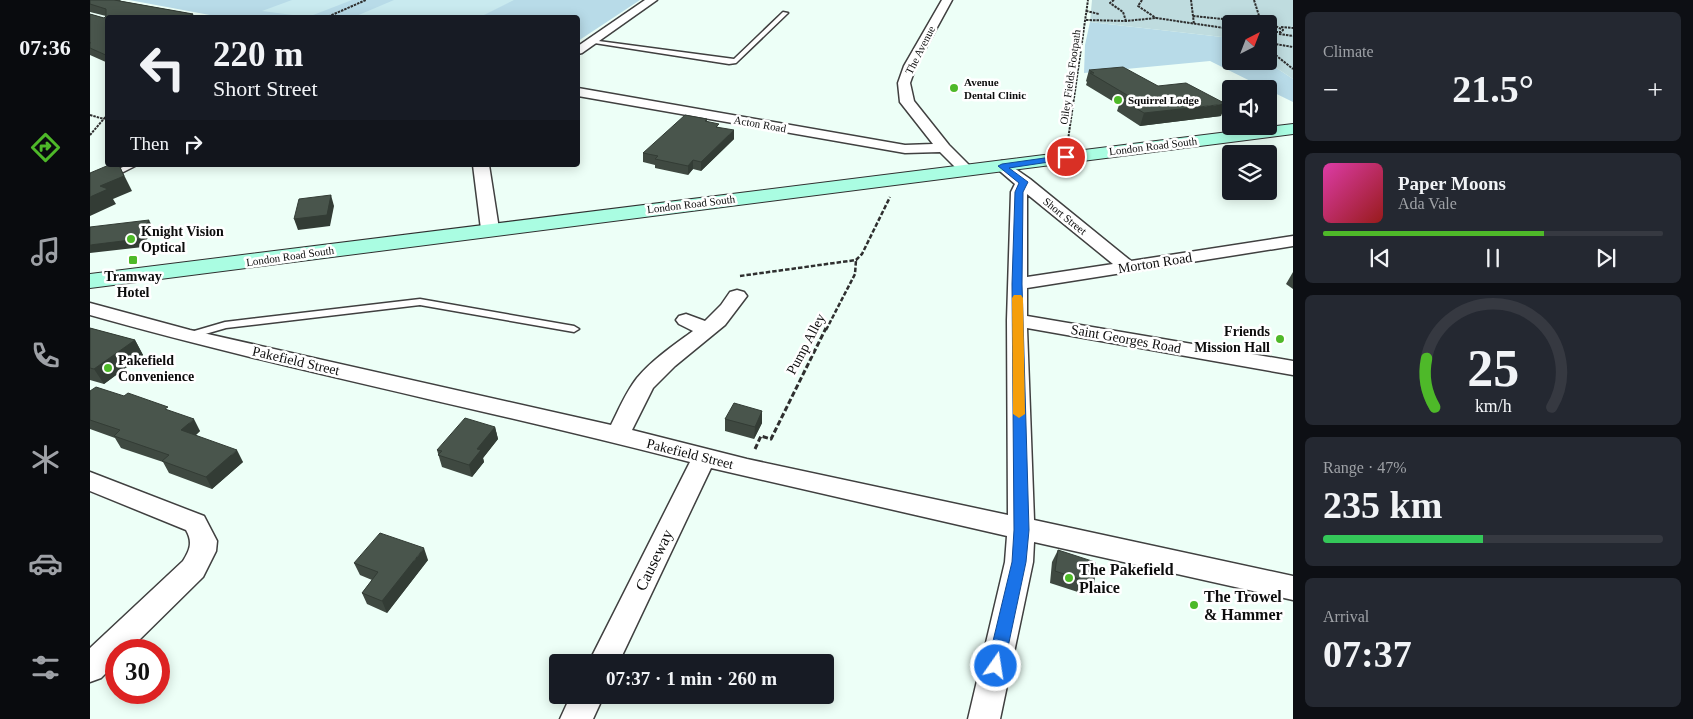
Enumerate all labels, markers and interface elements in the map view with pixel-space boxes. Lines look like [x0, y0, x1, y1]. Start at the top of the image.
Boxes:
north arrow [1222, 15, 1278, 70]
map controls [1222, 15, 1277, 200]
street label: The Avenue [903, 24, 937, 76]
street label: Oiley Fields Footpath [1057, 28, 1083, 125]
text: 07:36 [19, 35, 71, 60]
icon: left [130, 35, 195, 100]
text: 220 m [213, 35, 303, 74]
text: Climate [1323, 43, 1374, 60]
text: 21.5° [1452, 68, 1534, 110]
text: − [1323, 74, 1339, 105]
text: + [1647, 74, 1663, 105]
text: Short Street [213, 76, 318, 101]
place label: Avenue Dental Clinic [964, 76, 1026, 101]
button: sound [1222, 80, 1277, 135]
marker: Avenue Dental Clinic [948, 82, 960, 94]
marker: Squirrel Lodge [1112, 94, 1124, 106]
place label: Squirrel Lodge [1128, 94, 1199, 106]
street label: Acton Road [733, 114, 788, 135]
icon: directions [28, 130, 63, 165]
icon: right [179, 130, 207, 158]
text: Then [130, 133, 169, 154]
street label: London Road South [1108, 135, 1198, 157]
pin [1045, 136, 1087, 178]
icon: arrive [1052, 143, 1080, 171]
button: layers [1222, 145, 1277, 200]
text: Paper Moons [1398, 173, 1506, 194]
street label: London Road South [646, 193, 736, 215]
street label: Short Street [1041, 195, 1089, 237]
text: Ada Vale [1398, 195, 1457, 212]
place label: Knight Vision Optical [141, 224, 224, 255]
marker: Knight Vision Optical [125, 233, 137, 245]
icon: music [28, 234, 63, 269]
street label: London Road South [245, 244, 335, 268]
icon: previous [1366, 244, 1394, 272]
icon: pause [1479, 244, 1507, 272]
icon: next [1592, 244, 1620, 272]
street label: Morton Road [1117, 250, 1193, 276]
marker: Tramway Hotel [127, 254, 139, 266]
place label: Tramway Hotel [104, 269, 162, 300]
street label: Pump Alley [784, 311, 828, 377]
street label: Saint Georges Road [1070, 322, 1182, 356]
place label: Friends Mission Hall [1194, 324, 1271, 355]
marker: Friends Mission Hall [1274, 333, 1286, 345]
icon: phone [28, 338, 63, 373]
text: 25 [1467, 340, 1519, 397]
street label: Pakefield Street [251, 344, 341, 378]
place label: Pakefield Convenience [118, 353, 194, 384]
marker: Pakefield Convenience [102, 362, 114, 374]
text: km/h [1475, 396, 1511, 416]
street label: Pakefield Street [645, 436, 735, 472]
icon: climate [28, 442, 63, 477]
text: Range · 47% [1323, 459, 1407, 476]
text: 235 km [1323, 484, 1442, 526]
street label: Causeway [632, 527, 677, 594]
icon: car [28, 546, 63, 581]
place label: The Pakefield Plaice [1079, 561, 1174, 596]
marker: The Pakefield Plaice [1063, 572, 1075, 584]
place label: The Trowel & Hammer [1204, 588, 1283, 623]
marker: The Trowel & Hammer [1188, 599, 1200, 611]
text: Arrival [1323, 608, 1369, 625]
text: 07:37 [1323, 633, 1412, 675]
speed limit sign: 30 [105, 639, 170, 704]
position arrow [969, 639, 1021, 691]
icon: filters [28, 650, 63, 685]
text: 07:37 · 1 min · 260 m [606, 668, 777, 689]

